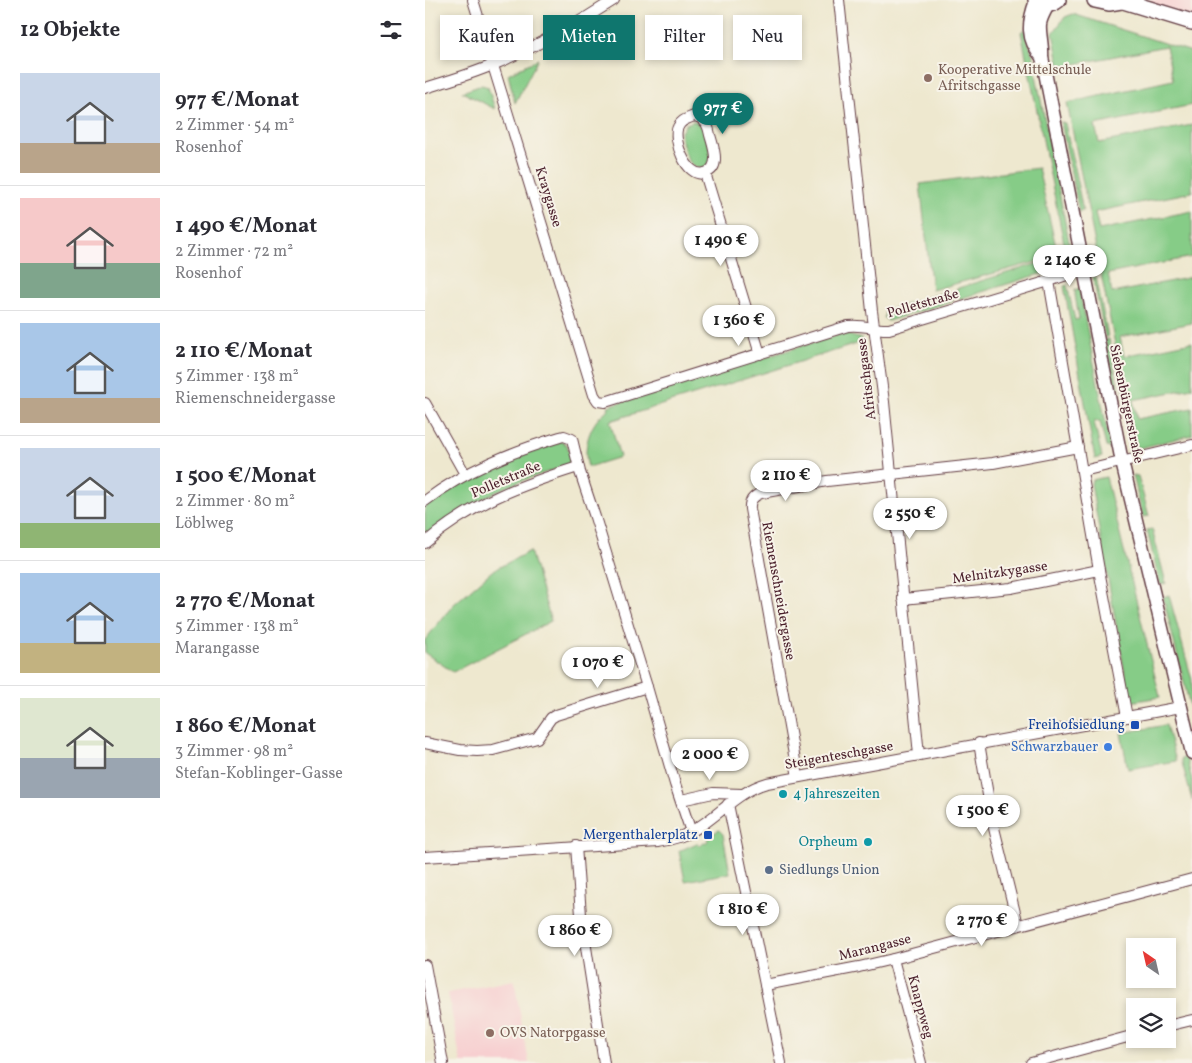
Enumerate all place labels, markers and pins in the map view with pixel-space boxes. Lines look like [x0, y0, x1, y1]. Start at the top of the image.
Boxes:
place label: Kooperative Mittelschule Afritschgasse [938, 61, 1092, 96]
marker: Kooperative Mittelschule Afritschgasse [922, 72, 934, 84]
pin: 977 € [688, 92, 758, 135]
pin: 1 490 € [675, 224, 767, 267]
pin: 2 140 € [1024, 244, 1116, 287]
pin: 1 360 € [693, 304, 785, 347]
pin: 2 110 € [740, 460, 832, 502]
pin: 2 550 € [864, 498, 956, 540]
pin: 1 070 € [552, 646, 644, 689]
place label: Freihofsiedlung [1028, 716, 1125, 735]
marker: Freihofsiedlung [1129, 719, 1141, 731]
pin: 2 000 € [664, 738, 756, 781]
place label: Schwarzbauer [1011, 738, 1098, 757]
marker: Schwarzbauer [1102, 741, 1114, 753]
place label: 4 Jahreszeiten [793, 785, 880, 804]
marker: 4 Jahreszeiten [777, 788, 789, 800]
pin: 1 500 € [937, 794, 1029, 837]
place label: Mergenthalerplatz [583, 826, 698, 845]
marker: Mergenthalerplatz [702, 829, 714, 841]
place label: Orpheum [799, 833, 858, 852]
marker: Orpheum [862, 836, 874, 848]
place label: Siedlungs Union [779, 861, 880, 880]
marker: Siedlungs Union [763, 864, 775, 876]
pin: 1 810 € [697, 894, 789, 936]
pin: 2 770 € [936, 904, 1028, 947]
pin: 1 860 € [529, 914, 621, 957]
place label: OVS Natorpgasse [500, 1024, 606, 1043]
marker: OVS Natorpgasse [484, 1027, 496, 1039]

